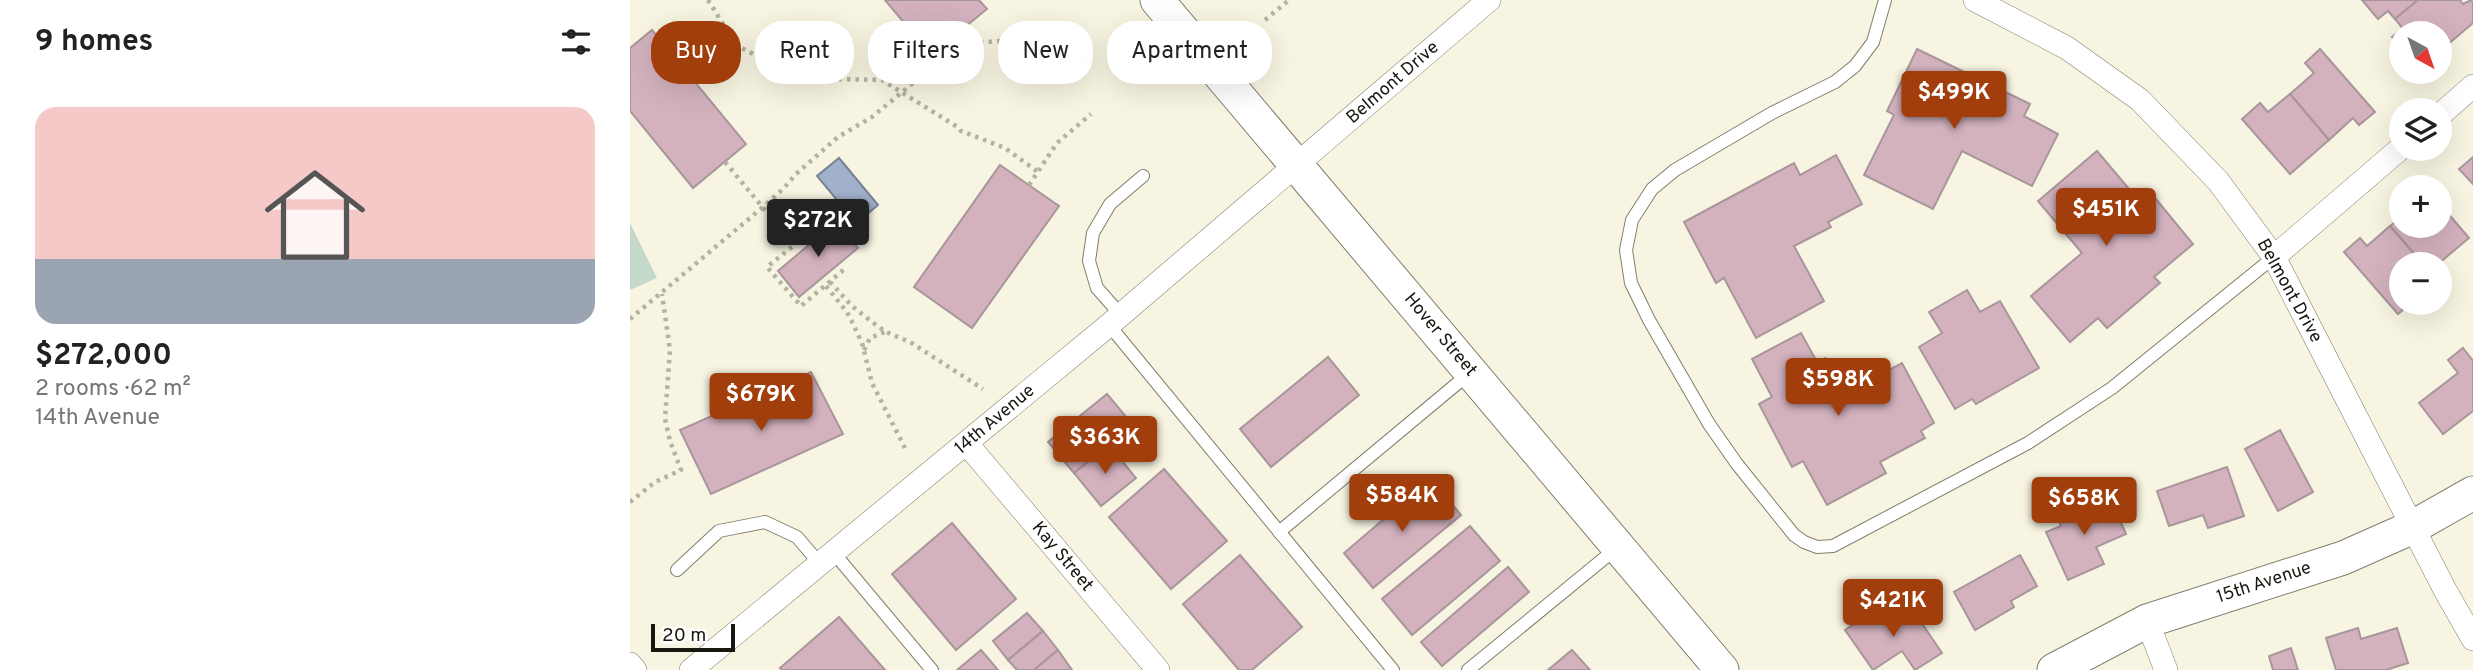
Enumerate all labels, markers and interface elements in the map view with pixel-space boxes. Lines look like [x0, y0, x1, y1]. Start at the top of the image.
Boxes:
chip: Buy [651, 21, 741, 84]
chip: Rent [755, 21, 854, 84]
chip: Filters [868, 21, 984, 84]
chip: New [998, 21, 1093, 84]
chip: Apartment [1107, 21, 1272, 84]
north arrow [2389, 21, 2452, 84]
map controls [2389, 21, 2452, 315]
icon: filters [557, 23, 595, 61]
text: 9 homes [35, 24, 153, 61]
street label: Belmont Drive [1342, 36, 1444, 130]
pin: $499K [1905, 72, 2003, 131]
text: $499K [1917, 79, 1991, 108]
button: layers [2389, 98, 2452, 161]
icon: home [252, 152, 378, 278]
button: + [2389, 175, 2452, 238]
pin: $451K [2057, 188, 2155, 248]
text: $451K [2072, 196, 2140, 225]
pin: $272K [769, 200, 867, 259]
text: $272K [783, 207, 853, 236]
street label: Belmont Drive [2251, 235, 2327, 347]
button: − [2389, 252, 2452, 315]
street label: Hover Street [1398, 288, 1482, 382]
text: $272,000 [35, 338, 172, 375]
pin: $598K [1789, 358, 1887, 418]
text: $598K [1802, 366, 1874, 395]
pin: $679K [712, 374, 810, 433]
text: 2 rooms · 62 m² [35, 375, 191, 404]
street label: 14th Avenue [950, 380, 1040, 460]
text: $679K [726, 381, 796, 410]
text: 14th Avenue [35, 404, 160, 433]
pin: $363K [1056, 416, 1154, 476]
text: $363K [1069, 424, 1141, 453]
pin: $584K [1353, 475, 1451, 534]
pin: $658K [2035, 477, 2133, 537]
text: $584K [1365, 482, 1439, 511]
text: $658K [2048, 485, 2120, 514]
street label: Kay Street [1026, 517, 1098, 597]
street label: 15th Avenue [2214, 557, 2314, 609]
pin: $421K [1844, 580, 1942, 639]
text: $421K [1859, 587, 1927, 616]
scale bar [651, 621, 735, 653]
text: 20 m [662, 624, 706, 648]

